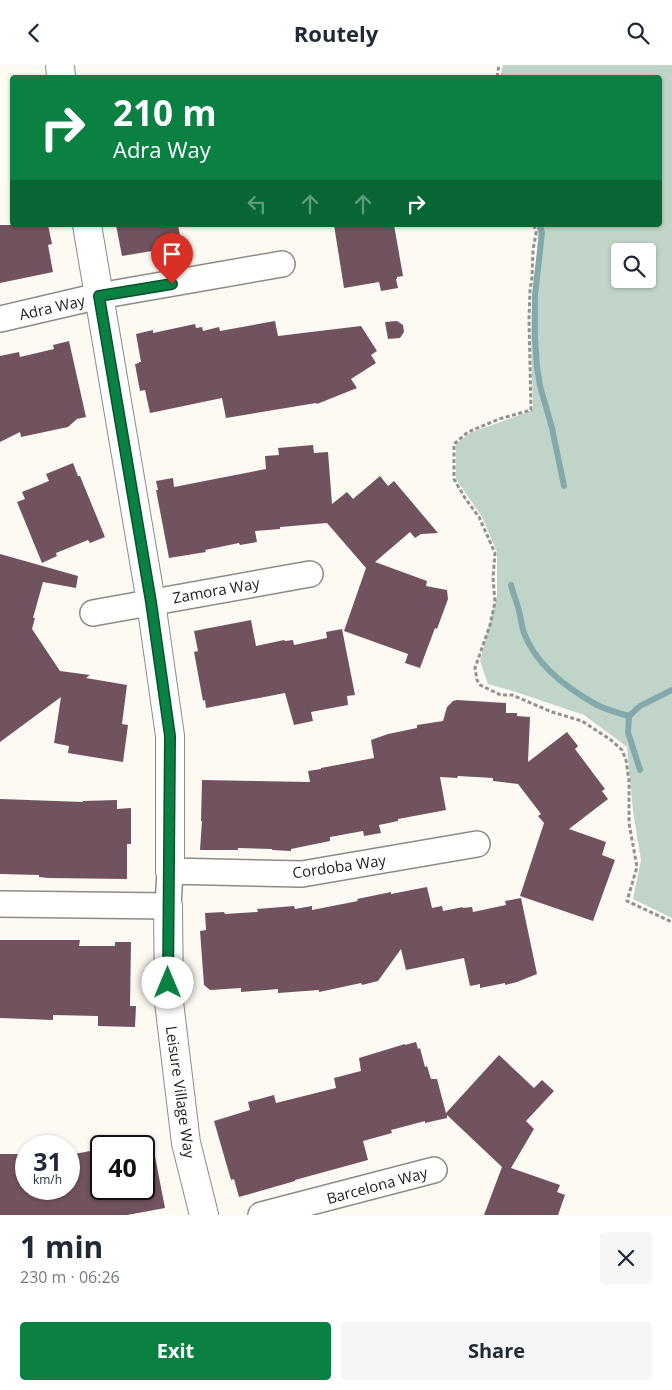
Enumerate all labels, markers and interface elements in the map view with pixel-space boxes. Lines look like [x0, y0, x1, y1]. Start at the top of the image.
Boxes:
text: Routely [294, 18, 378, 48]
icon: back [20, 19, 48, 47]
icon: search [624, 19, 652, 47]
text: 210 m [113, 89, 217, 136]
icon: right [30, 95, 95, 160]
text: Adra Way [113, 134, 211, 164]
icon: left [243, 190, 271, 218]
icon: ahead [296, 190, 324, 218]
icon: ahead [349, 190, 377, 218]
icon: right [402, 190, 430, 218]
pin [151, 233, 193, 284]
icon: arrive [158, 240, 186, 268]
map controls [611, 243, 656, 288]
button: search [611, 243, 656, 288]
street label: Adra Way [17, 290, 87, 324]
street label: Zamora Way [171, 572, 261, 607]
street label: Cordoba Way [291, 849, 387, 882]
position arrow [141, 956, 193, 1008]
street label: Leisure Village Way [162, 1024, 200, 1160]
speed limit sign: 40 [90, 1135, 155, 1200]
text: 31 [33, 1144, 62, 1178]
street label: Barcelona Way [324, 1162, 430, 1208]
text: km/h [33, 1171, 62, 1188]
text: 1 min [20, 1226, 103, 1267]
button: close [600, 1232, 652, 1284]
text: 230 m · 06:26 [20, 1266, 120, 1288]
button: Exit [20, 1322, 331, 1380]
button: Share [341, 1322, 652, 1380]

